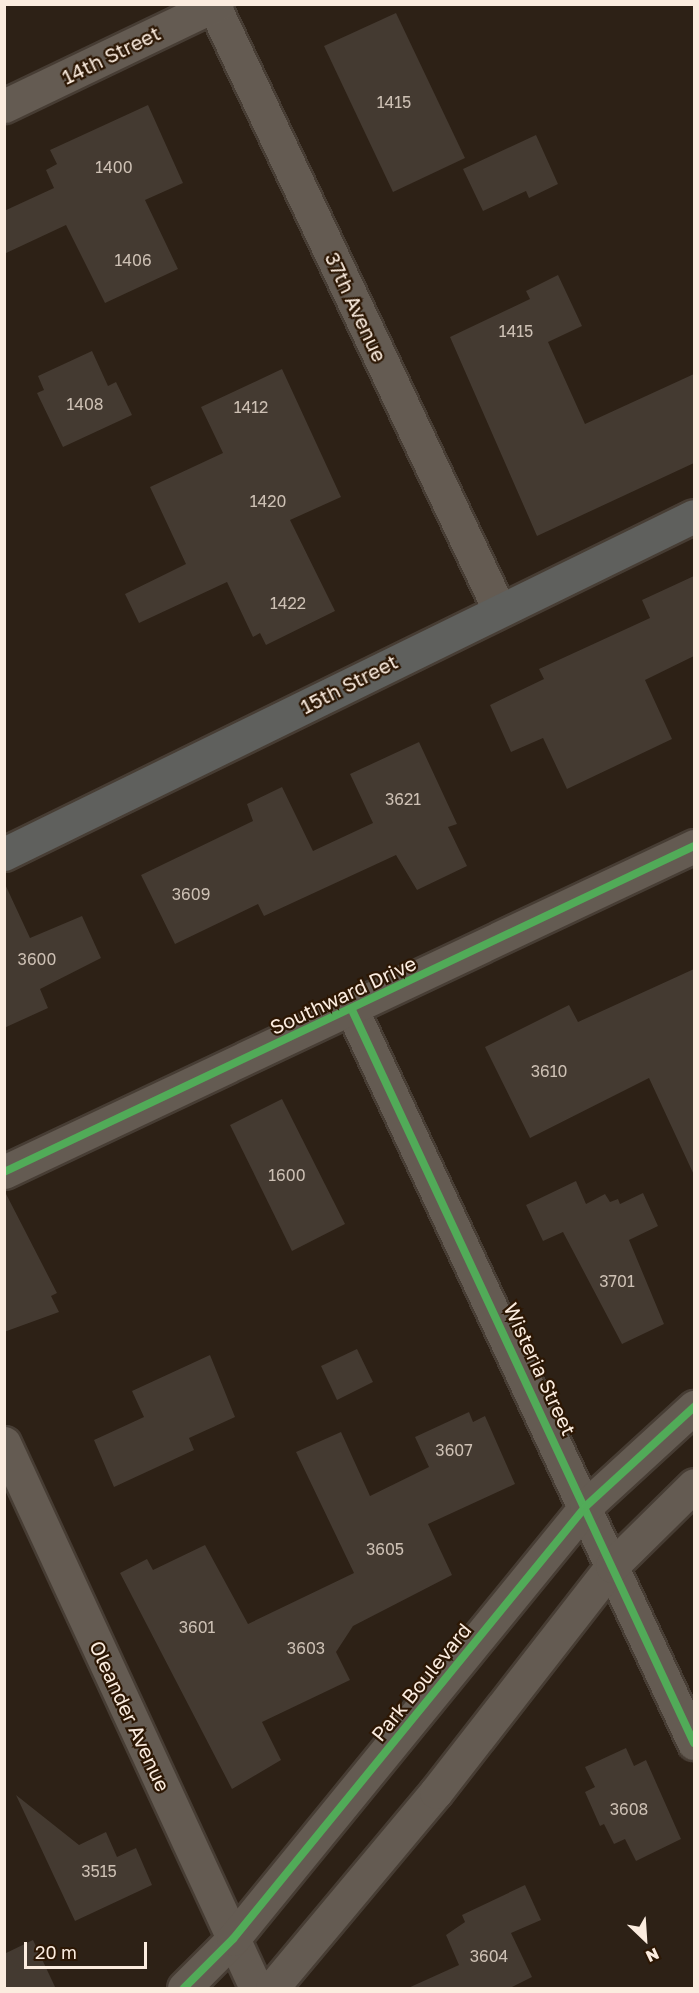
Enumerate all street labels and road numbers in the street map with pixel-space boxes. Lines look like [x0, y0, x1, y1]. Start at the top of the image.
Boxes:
street label: 14th Street [58, 21, 164, 89]
street label: 37th Avenue [320, 248, 392, 366]
street label: 15th Street [296, 649, 402, 719]
street label: Southward Drive [266, 951, 420, 1039]
street label: Wisteria Street [499, 1299, 581, 1439]
street label: Park Boulevard [366, 1618, 476, 1746]
street label: Oleander Avenue [85, 1637, 175, 1795]

